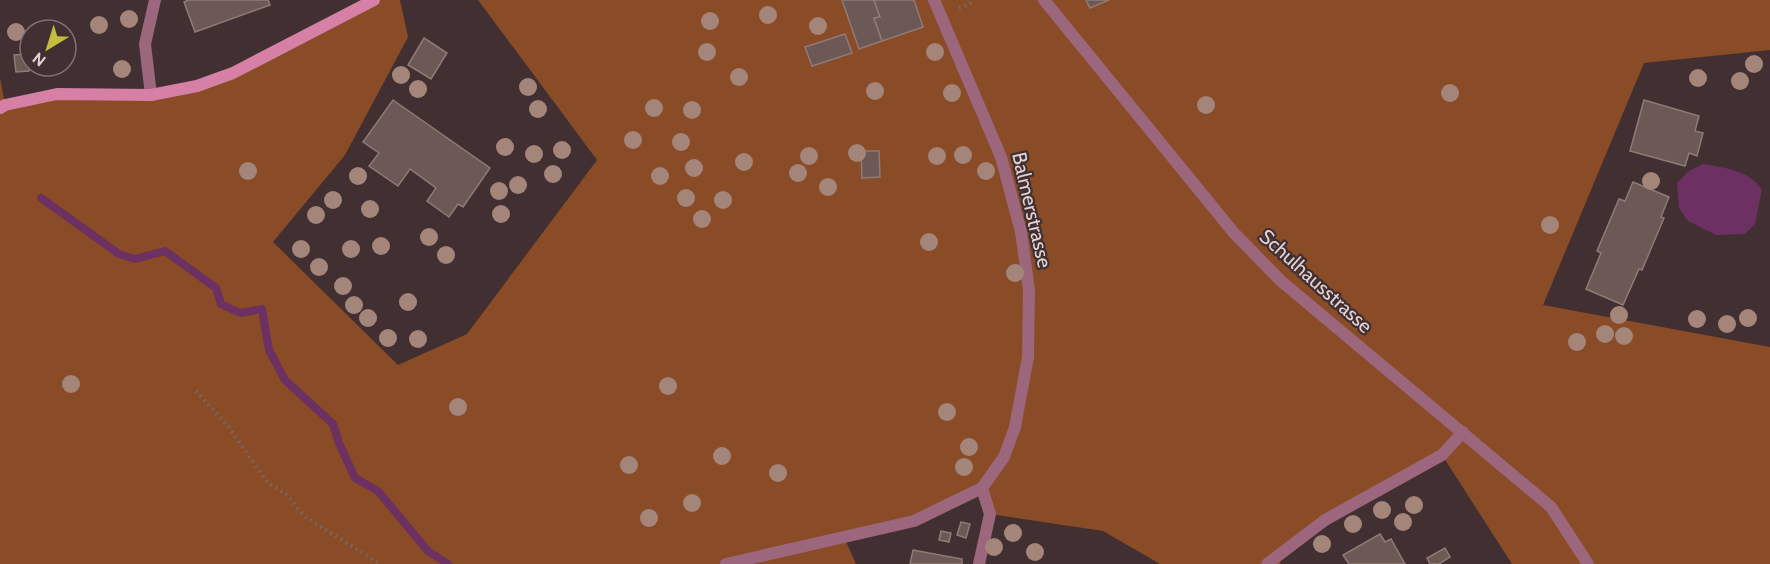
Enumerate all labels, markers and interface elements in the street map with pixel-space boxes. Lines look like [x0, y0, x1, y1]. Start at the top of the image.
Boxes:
north arrow [18, 18, 78, 78]
text: N [29, 48, 49, 70]
street label: Balmerstrasse [1007, 150, 1057, 270]
street label: Schulhausstrasse [1255, 224, 1377, 338]

